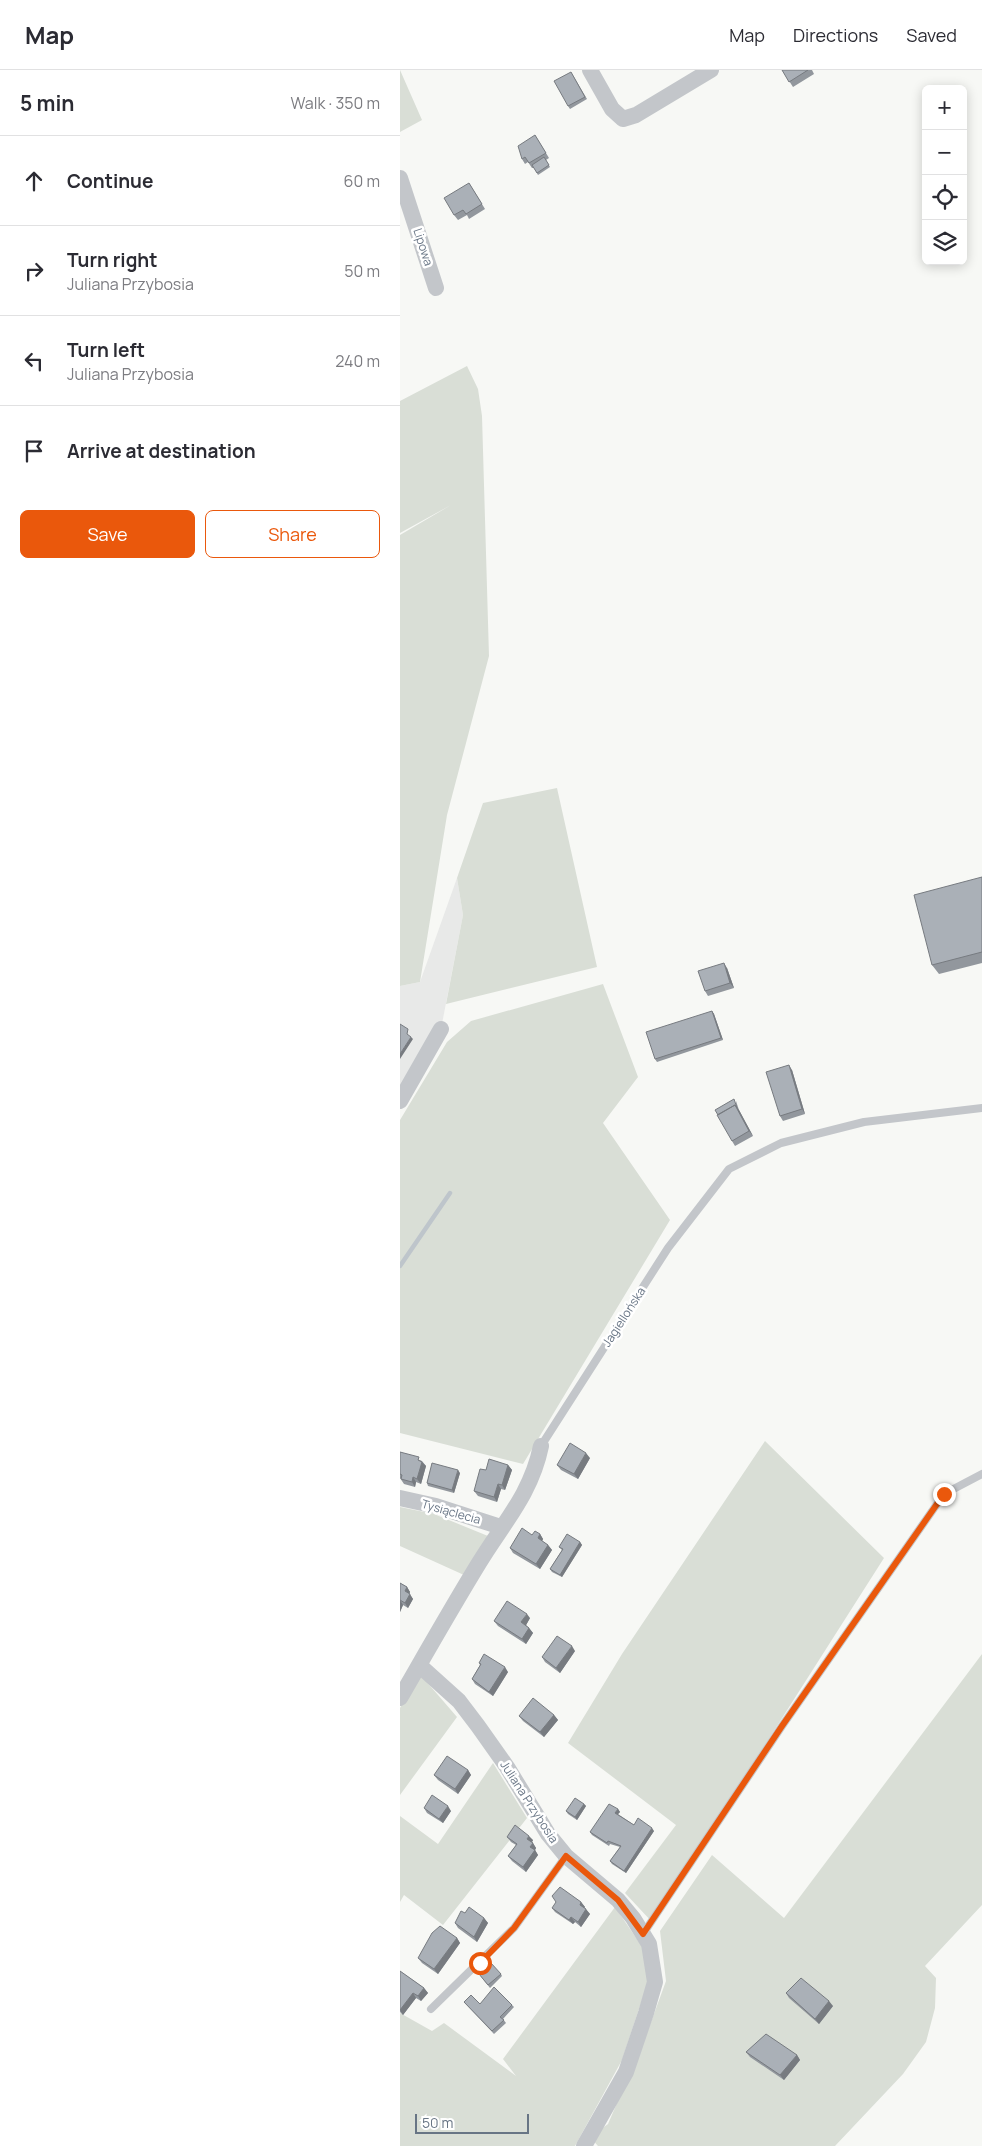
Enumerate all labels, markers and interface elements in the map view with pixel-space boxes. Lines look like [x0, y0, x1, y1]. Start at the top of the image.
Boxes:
text: Map [25, 18, 74, 51]
text: Map [729, 23, 765, 47]
text: Directions [793, 23, 878, 47]
text: Saved [906, 23, 957, 47]
map controls [922, 85, 967, 265]
button: + [922, 85, 967, 130]
text: 5 min [20, 89, 74, 117]
text: Walk · 350 m [291, 92, 380, 114]
button: − [922, 130, 967, 175]
icon: ahead [20, 167, 48, 195]
text: Continue [67, 168, 153, 194]
text: 60 m [344, 170, 380, 192]
button: locate [922, 175, 967, 220]
button: layers [922, 220, 967, 265]
street label: Lipowa [409, 226, 437, 268]
text: Turn right [67, 247, 157, 273]
icon: right [20, 257, 48, 285]
text: 50 m [344, 260, 380, 282]
text: Juliana Przybosia [67, 273, 194, 295]
text: Turn left [67, 337, 145, 363]
icon: left [20, 347, 48, 375]
text: 240 m [335, 350, 380, 372]
text: Juliana Przybosia [67, 363, 194, 385]
icon: arrive [20, 437, 48, 465]
text: Arrive at destination [67, 438, 256, 464]
button: Save [20, 510, 195, 558]
button: Share [205, 510, 380, 558]
street label: Jagiellońska [598, 1284, 649, 1350]
route end [933, 1483, 956, 1506]
street label: Tysiąclecia [420, 1495, 483, 1528]
street label: Juliana Przybosia [496, 1757, 562, 1846]
route start [469, 1952, 492, 1975]
scale bar [415, 2111, 529, 2134]
text: 50 m [422, 2113, 453, 2132]

